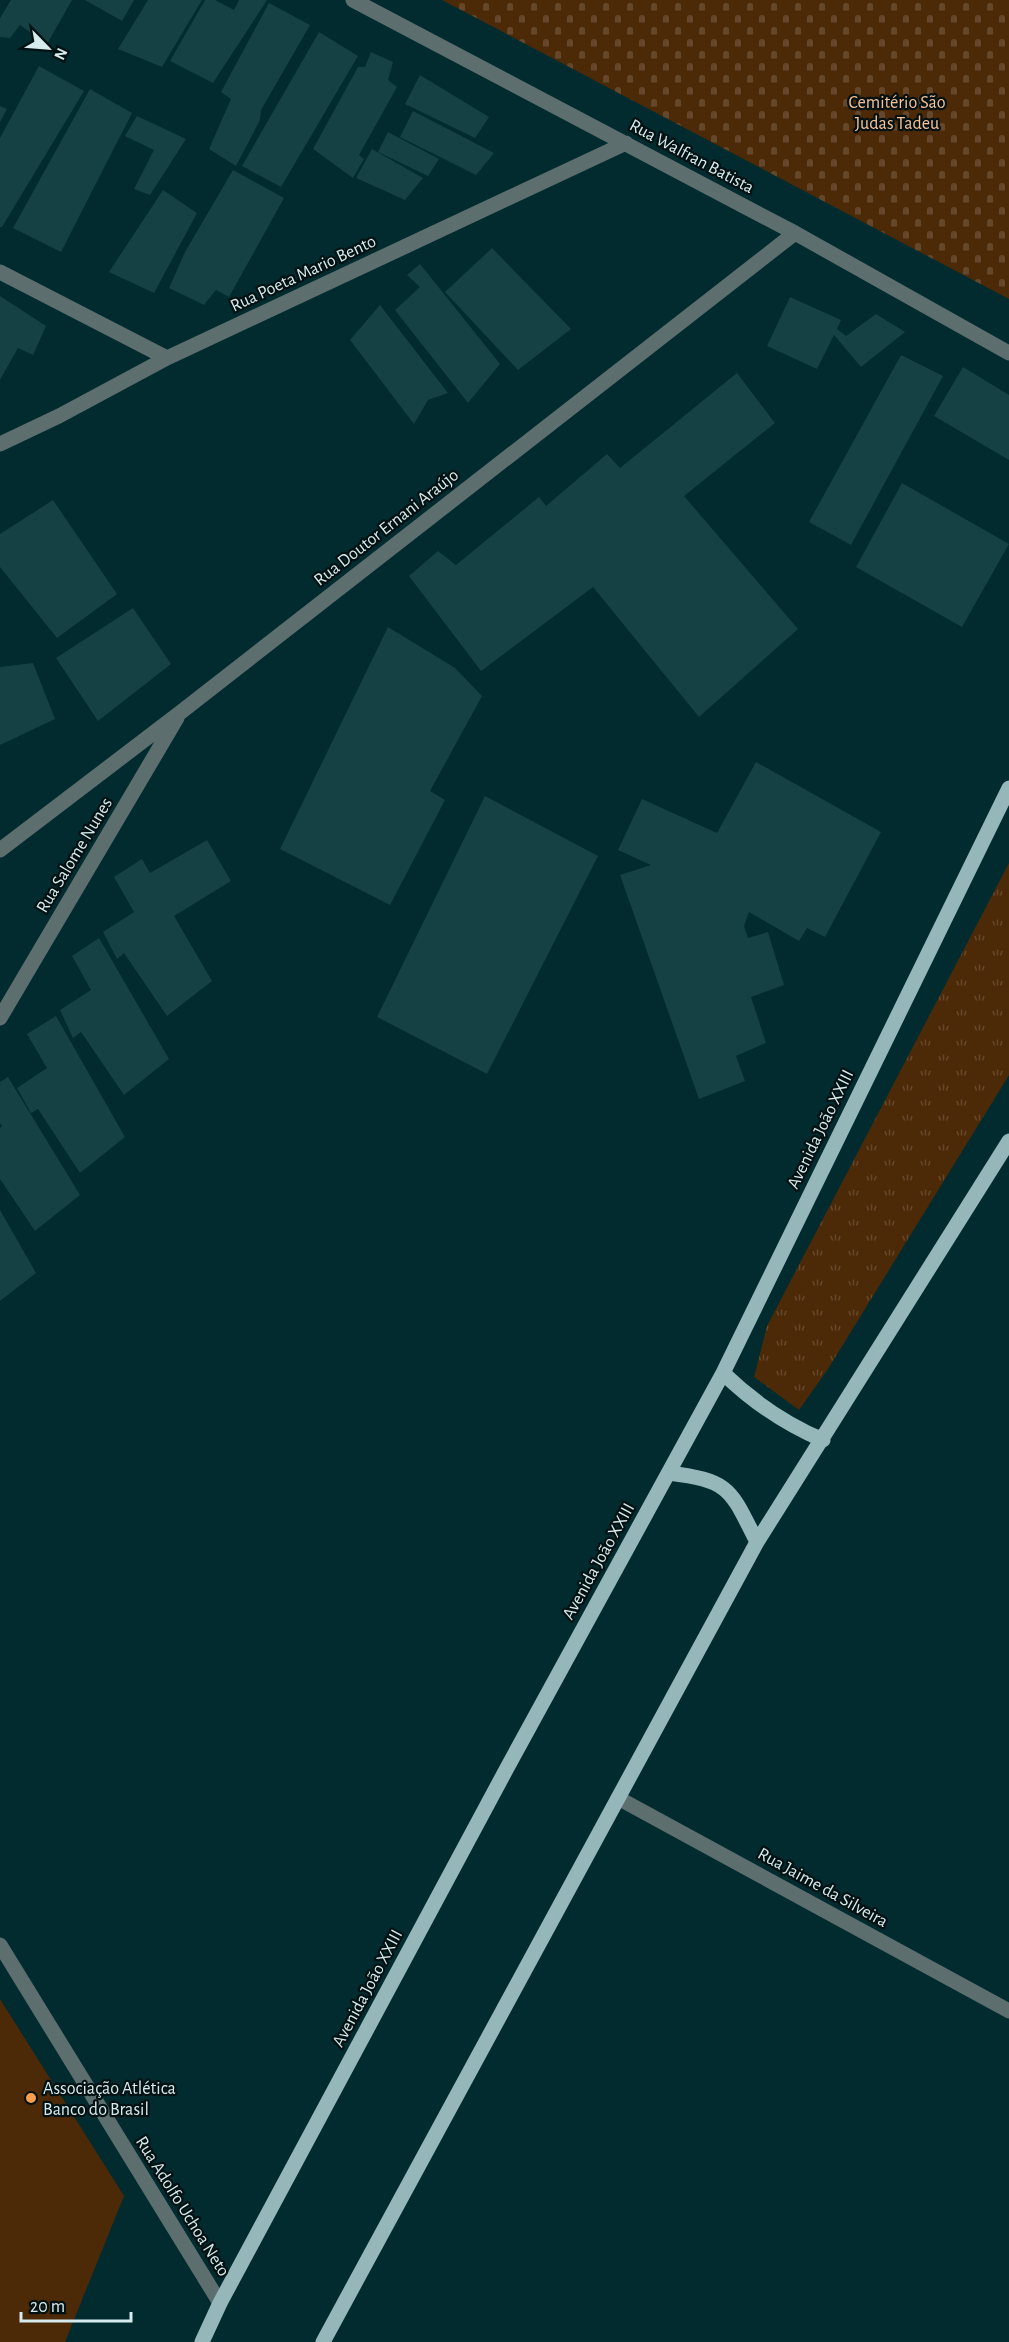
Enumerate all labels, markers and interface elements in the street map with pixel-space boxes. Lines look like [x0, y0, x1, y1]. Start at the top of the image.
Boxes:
north arrow [18, 18, 78, 78]
text: N [51, 45, 70, 62]
park label: Cemitério São Judas Tadeu [848, 94, 946, 133]
street label: Rua Walfran Batista [626, 116, 757, 197]
street label: Rua Poeta Mario Bento [228, 232, 379, 316]
street label: Rua Doutor Ernani Araújo [311, 466, 462, 590]
street label: Rua Salome Nunes [33, 795, 116, 916]
street label: Avenida João XXIII [784, 1067, 857, 1192]
street label: Avenida João XXIII [559, 1500, 638, 1623]
street label: Rua Jaime da Silveira [755, 1845, 891, 1931]
street label: Avenida João XXIII [329, 1927, 406, 2050]
place label: Associação Atlética Banco do Brasil [43, 2080, 176, 2119]
marker: Associação Atlética Banco do Brasil [24, 2091, 38, 2105]
street label: Rua Adolfo Uchoa Neto [132, 2133, 233, 2280]
scale bar [21, 2285, 130, 2323]
text: 20 m [30, 2298, 65, 2316]

